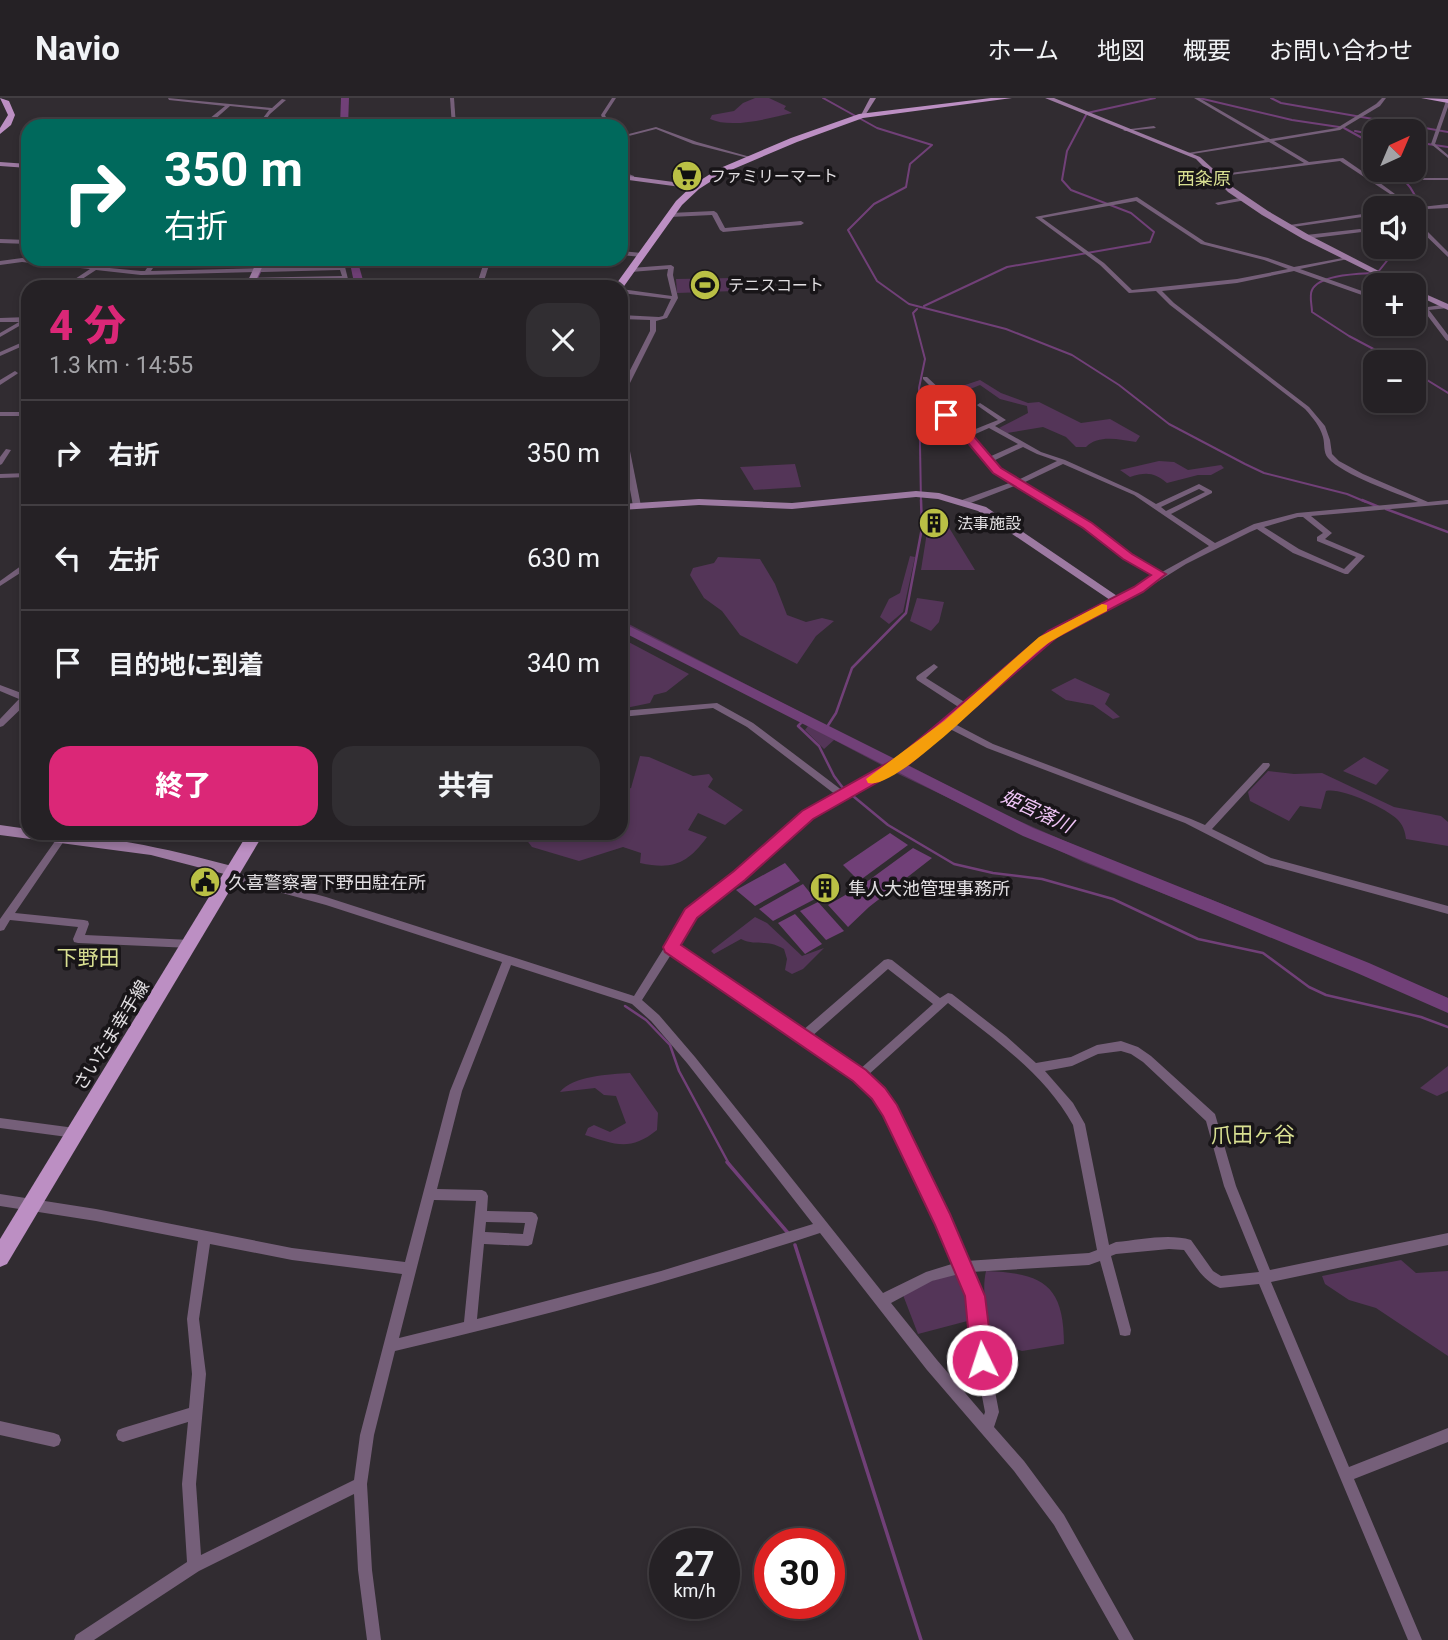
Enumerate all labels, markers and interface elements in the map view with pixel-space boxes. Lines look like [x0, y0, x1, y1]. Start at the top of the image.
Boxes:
text: Navio [35, 29, 120, 68]
text: ホーム [988, 37, 1059, 65]
text: 地図 [1097, 37, 1145, 65]
text: 概要 [1183, 37, 1231, 65]
text: お問い合わせ [1269, 37, 1413, 65]
north arrow [1363, 119, 1426, 182]
map controls [1363, 119, 1426, 413]
text: 350 m [164, 141, 303, 198]
icon: right [49, 147, 140, 238]
supermarket icon: ファミリーマート [670, 159, 704, 193]
place label: ファミリーマート [710, 167, 838, 186]
district label: 西粂原 [1177, 168, 1231, 189]
button: sound [1363, 196, 1426, 259]
text: 右折 [164, 207, 228, 245]
sports icon: テニスコート [688, 268, 722, 302]
button: + [1363, 273, 1426, 336]
place label: テニスコート [728, 276, 824, 295]
text: 4 分 [49, 301, 126, 350]
button: close [526, 303, 600, 377]
button: − [1363, 350, 1426, 413]
text: 1.3 km · 14:55 [49, 352, 193, 379]
pin [916, 385, 976, 445]
icon: arrive [927, 396, 965, 434]
icon: right [49, 434, 87, 472]
text: 350 m [527, 438, 600, 468]
text: 右折 [108, 440, 160, 470]
building icon: 法事施設 [917, 506, 951, 540]
place label: 法事施設 [957, 514, 1021, 533]
icon: left [49, 539, 87, 577]
text: 630 m [527, 543, 600, 573]
text: 左折 [108, 545, 160, 575]
icon: arrive [49, 644, 87, 682]
text: 340 m [527, 648, 600, 678]
text: 目的地に到着 [108, 650, 264, 680]
button: 終了 [49, 746, 318, 826]
button: 共有 [332, 746, 600, 826]
water label: 姫宮落川 [998, 785, 1078, 838]
public building icon: 久喜警察署下野田駐在所 [188, 865, 222, 899]
building icon: 隼人大池管理事務所 [808, 871, 842, 905]
place label: 久喜警察署下野田駐在所 [228, 872, 426, 893]
place label: 隼人大池管理事務所 [848, 878, 1010, 899]
district label: 下野田 [57, 946, 120, 970]
street label: さいたま幸手線 [69, 976, 153, 1094]
district label: 爪田ヶ谷 [1211, 1123, 1295, 1147]
position arrow [945, 1323, 1019, 1397]
speed limit sign: 30 [754, 1528, 845, 1619]
text: 27 [674, 1544, 715, 1585]
text: km/h [673, 1580, 716, 1601]

